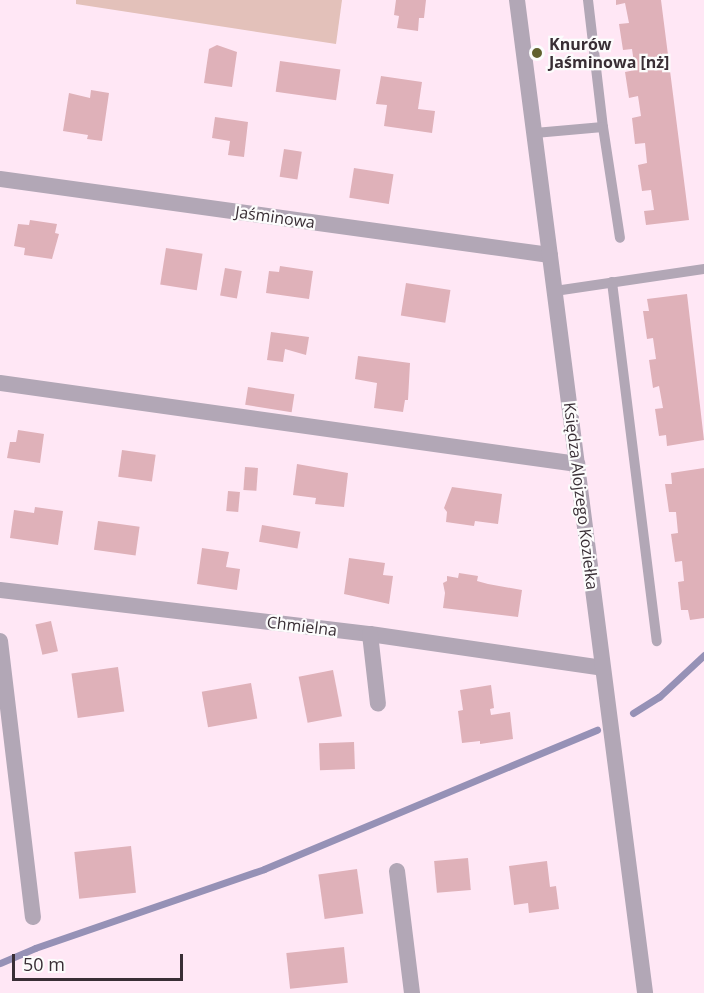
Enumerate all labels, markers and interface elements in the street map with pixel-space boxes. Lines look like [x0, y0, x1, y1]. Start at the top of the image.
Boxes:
place label: Knurów Jaśminowa [nż] [549, 34, 669, 72]
marker: Knurów Jaśminowa [nż] [530, 46, 544, 60]
street label: Jaśminowa [234, 202, 316, 232]
street label: Księdza Alojzego Koziełka [560, 401, 602, 591]
street label: Chmielna [266, 612, 338, 640]
scale bar [15, 942, 186, 980]
text: 50 m [23, 952, 65, 976]

